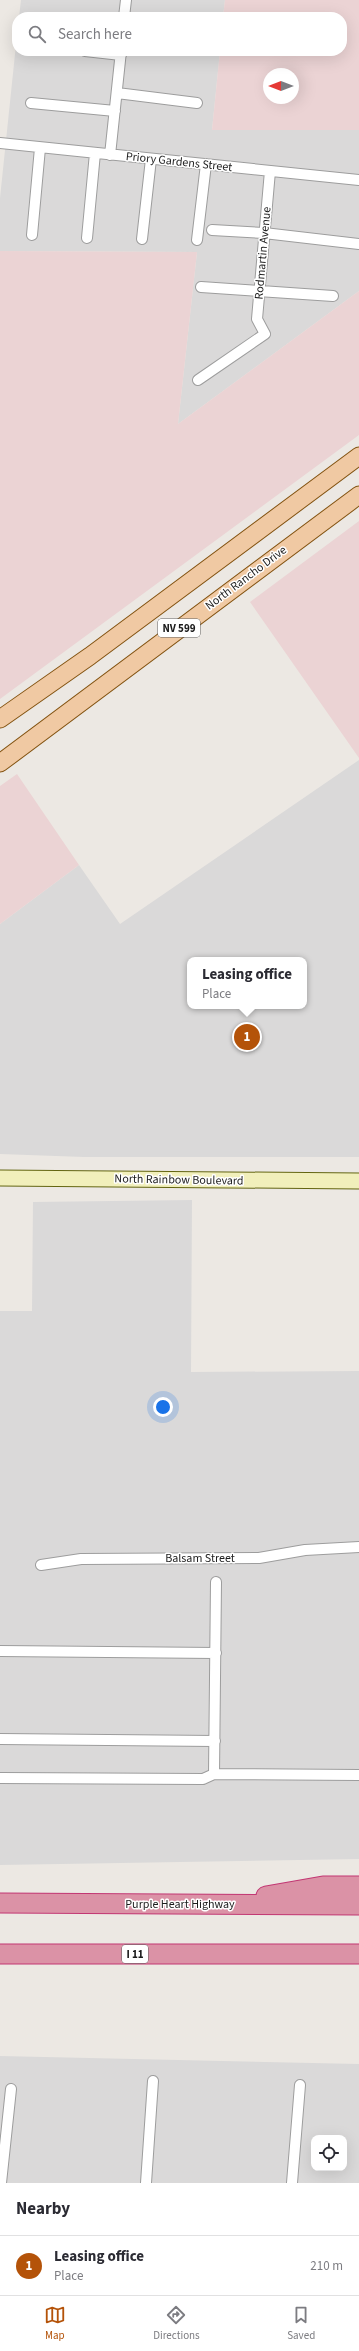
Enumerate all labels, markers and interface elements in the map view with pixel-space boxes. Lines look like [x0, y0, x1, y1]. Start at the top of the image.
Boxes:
search box [12, 12, 347, 56]
icon: search [26, 23, 48, 45]
text: Search here [58, 24, 132, 45]
north arrow [263, 68, 299, 104]
street label: Priory Gardens Street [125, 148, 233, 176]
street label: Rodmartin Avenue [250, 206, 276, 300]
street label: North Rancho Drive [202, 542, 290, 614]
road number: NV 599 [158, 619, 200, 637]
popup [187, 957, 307, 1009]
text: Leasing office [202, 964, 292, 985]
text: Place [202, 985, 231, 1003]
pin: 1 [234, 1022, 260, 1052]
street label: North Rainbow Boulevard [114, 1170, 244, 1190]
your location [153, 1397, 173, 1417]
street label: Balsam Street [165, 1550, 235, 1567]
street label: Purple Heart Highway [125, 1896, 235, 1913]
road number: I 11 [122, 1945, 148, 1963]
map controls [311, 2135, 347, 2171]
button: locate [311, 2135, 347, 2171]
text: Nearby [16, 2197, 70, 2221]
text: Leasing office [54, 2246, 144, 2267]
text: 1 [26, 2257, 32, 2275]
text: 210 m [310, 2257, 343, 2275]
text: Place [54, 2267, 83, 2285]
tab: Map [44, 2304, 66, 2343]
tab: Directions [153, 2304, 200, 2343]
tab: Saved [287, 2304, 315, 2343]

